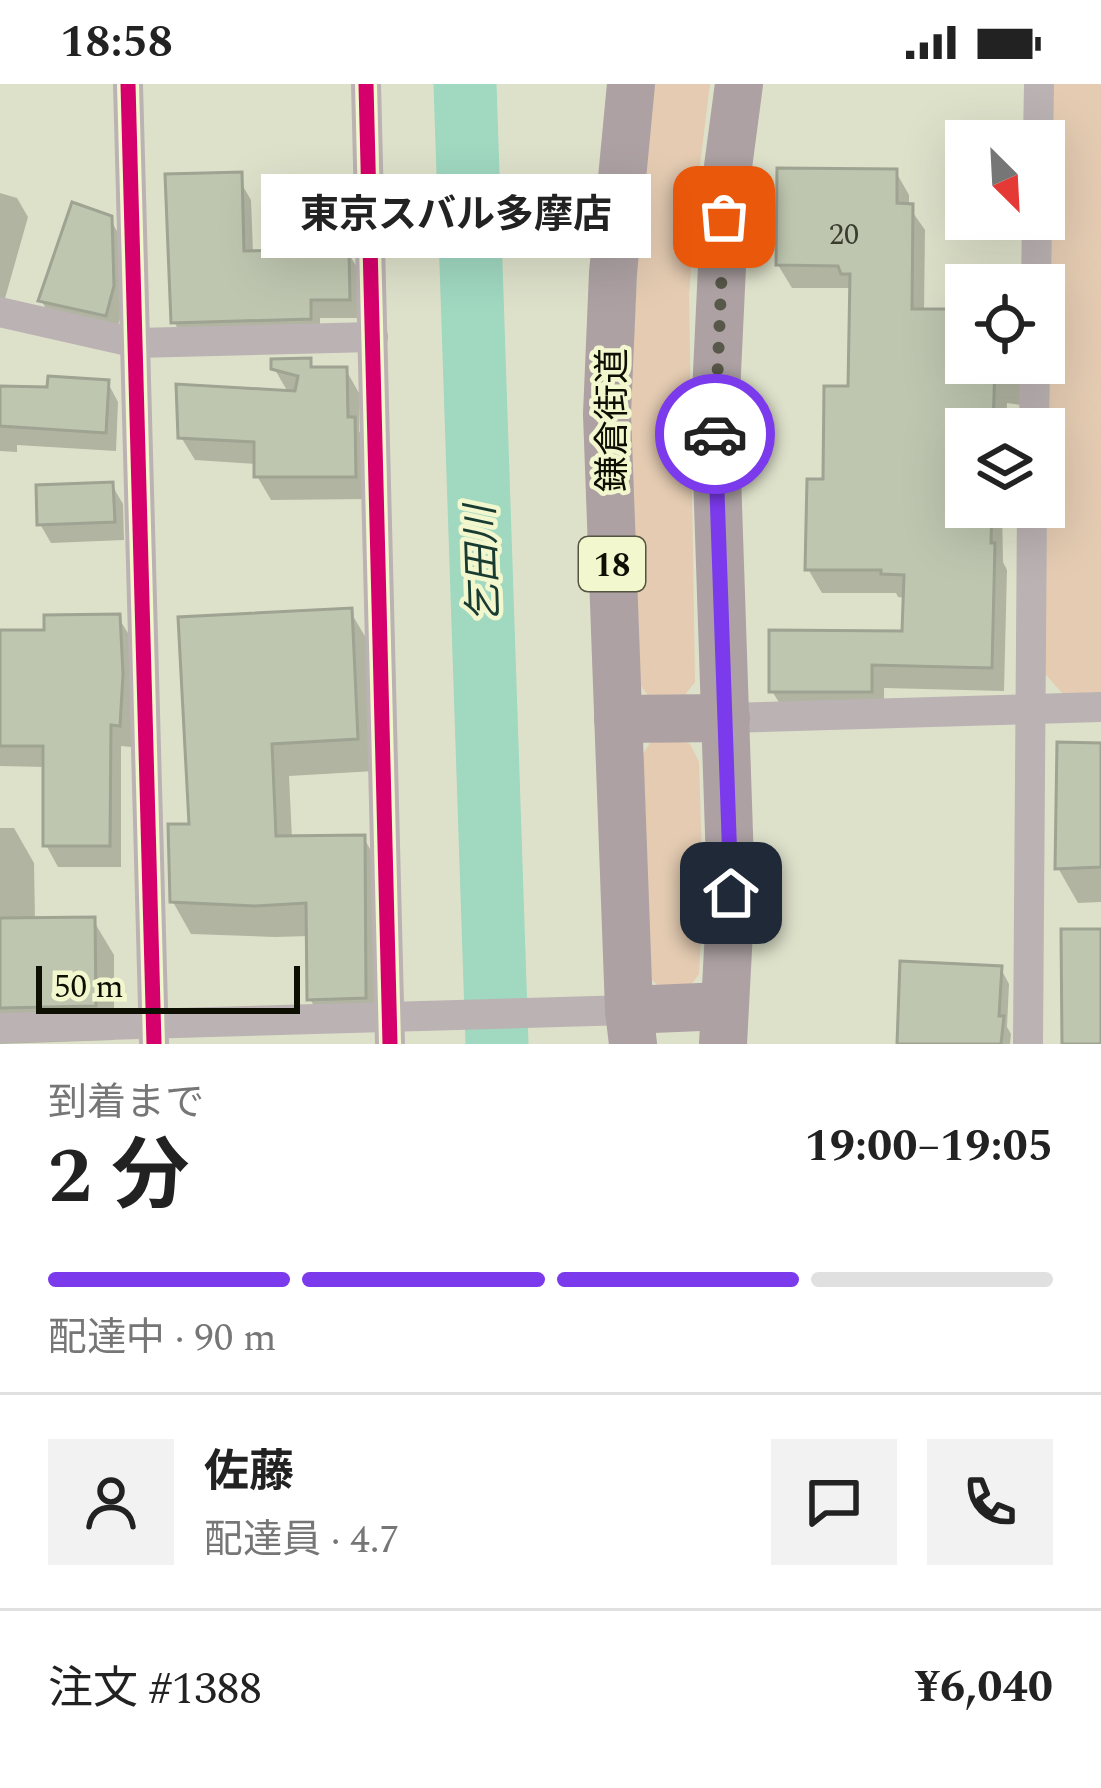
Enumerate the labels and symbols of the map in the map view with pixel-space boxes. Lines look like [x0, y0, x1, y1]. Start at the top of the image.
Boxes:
north arrow [945, 120, 1065, 240]
pin [673, 166, 775, 268]
callout: 東京スバル多摩店 [262, 175, 652, 259]
house number: 20 [829, 212, 859, 258]
street label: 鎌倉街道 [586, 348, 641, 492]
courier [655, 374, 775, 494]
water label: 乞田川 [452, 500, 515, 623]
road number: 18 [579, 537, 645, 591]
pin [680, 842, 782, 944]
scale bar [36, 960, 300, 1013]

